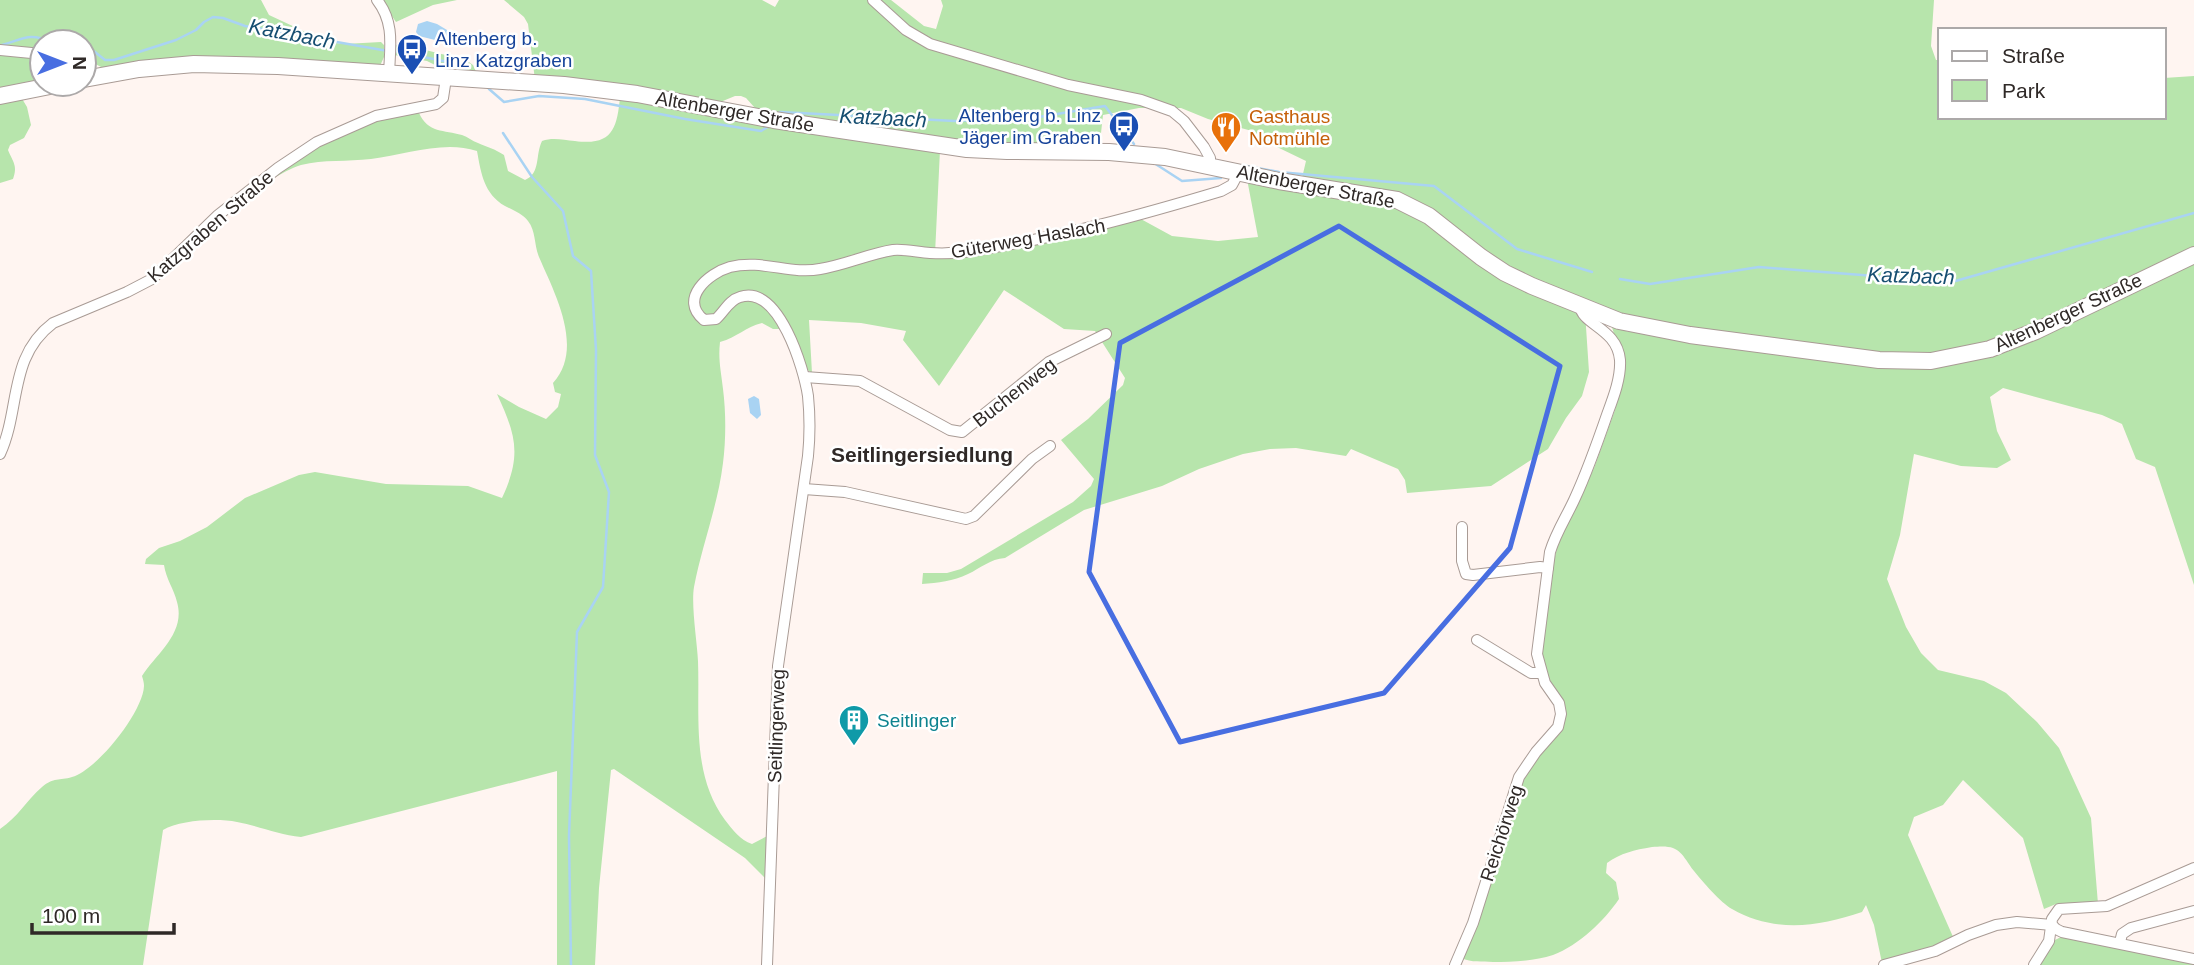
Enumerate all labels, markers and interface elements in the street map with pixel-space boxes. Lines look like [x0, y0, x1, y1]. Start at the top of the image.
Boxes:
water label: Katzbach [247, 14, 337, 53]
north arrow [28, 28, 98, 98]
place label: Altenberg b. Linz Katzgraben [435, 28, 572, 71]
legend [1938, 28, 2166, 119]
bus stop icon: Altenberg b. Linz Katzgraben [395, 32, 429, 76]
text: Straße [2002, 44, 2065, 67]
text: N [69, 56, 90, 70]
text: Park [2002, 79, 2046, 102]
street label: Altenberger Straße [654, 87, 816, 136]
water label: Katzbach [839, 104, 927, 131]
place label: Altenberg b. Linz Jäger im Graben [958, 105, 1101, 148]
place label: Gasthaus Notmühle [1249, 106, 1330, 149]
bus stop icon: Altenberg b. Linz Jäger im Graben [1107, 109, 1141, 153]
restaurant icon: Gasthaus Notmühle [1209, 110, 1243, 154]
street label: Altenberger Straße [1235, 161, 1397, 212]
street label: Katzgraben Straße [143, 166, 277, 287]
street label: Güterweg Haslach [949, 215, 1107, 262]
water label: Katzbach [1867, 262, 1955, 289]
street label: Altenberger Straße [1991, 269, 2145, 356]
street label: Buchenweg [969, 354, 1060, 431]
district label: Seitlingersiedlung [831, 443, 1013, 466]
street label: Seitlingerweg [764, 669, 789, 783]
building icon: Seitlinger [837, 703, 871, 747]
place label: Seitlinger [877, 710, 957, 731]
street label: Reichörweg [1476, 782, 1527, 884]
scale bar [32, 892, 173, 936]
text: 100 m [42, 904, 100, 927]

